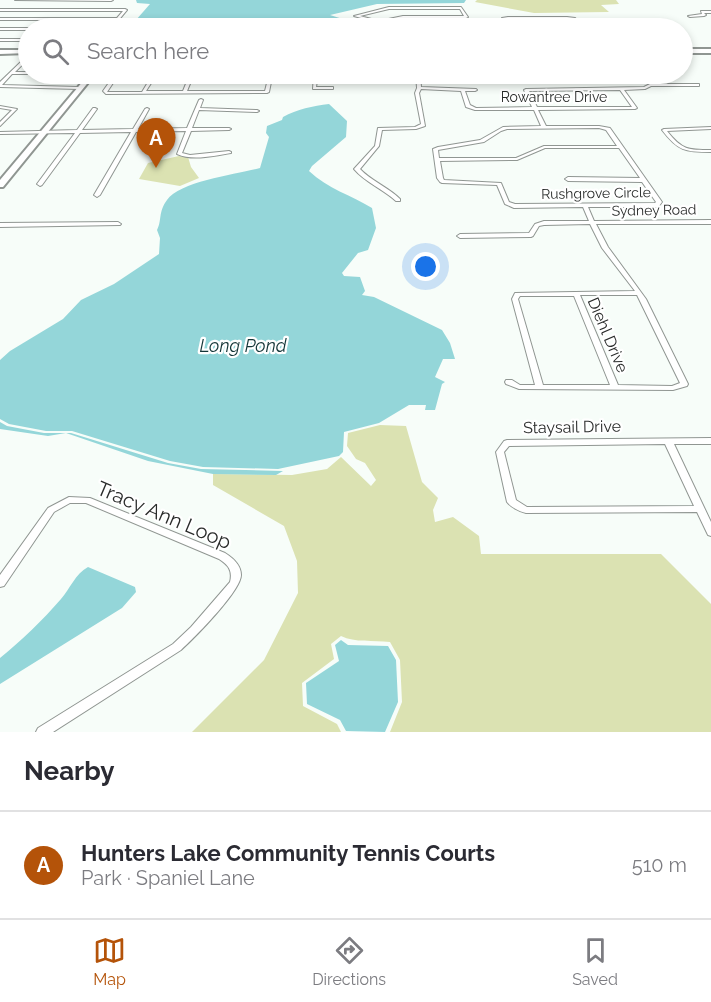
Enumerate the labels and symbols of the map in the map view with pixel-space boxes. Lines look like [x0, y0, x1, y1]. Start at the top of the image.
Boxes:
street label: Rowantree Drive [501, 89, 607, 105]
pin: A [136, 118, 176, 168]
street label: Rushgrove Circle [541, 184, 651, 202]
street label: Sydney Road [611, 201, 697, 219]
your location [411, 252, 440, 281]
street label: Diehl Drive [584, 295, 632, 375]
water label: Long Pond [200, 335, 288, 356]
street label: Staysail Drive [523, 417, 621, 437]
street label: Tracy Ann Loop [93, 476, 235, 554]

